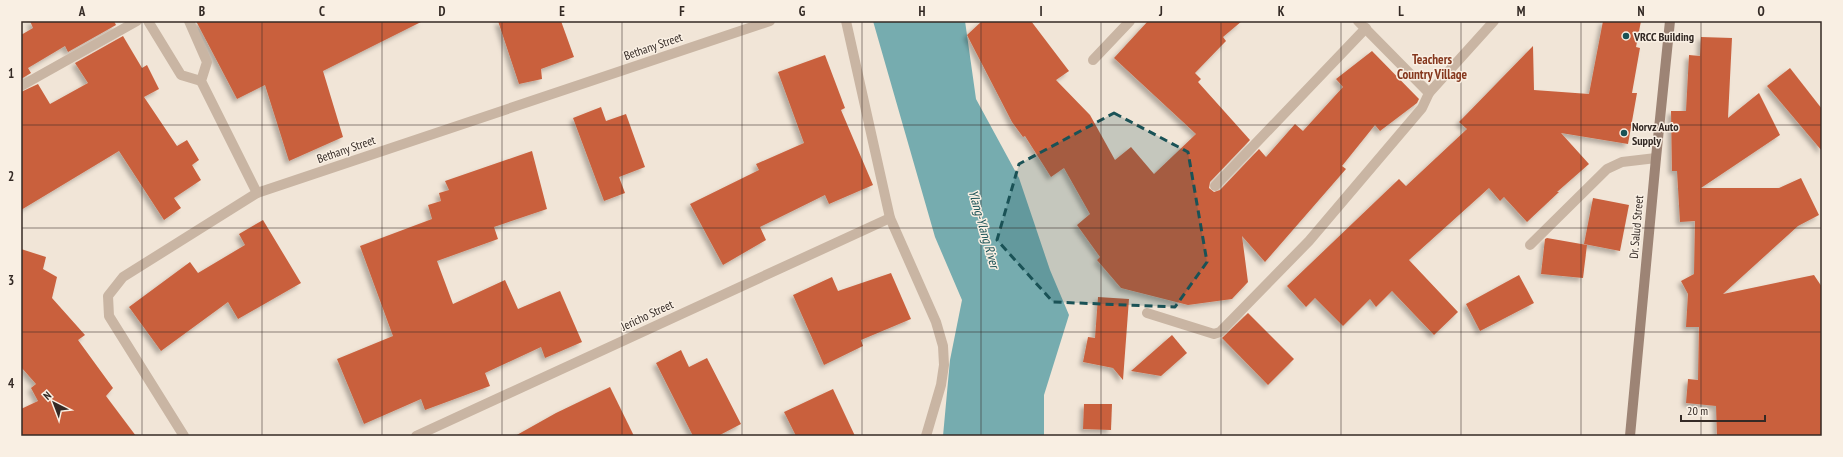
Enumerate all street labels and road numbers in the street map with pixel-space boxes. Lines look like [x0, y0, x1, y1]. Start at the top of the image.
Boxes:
street label: Bethany Street [622, 29, 685, 63]
street label: Bethany Street [315, 132, 378, 166]
street label: Dr. Salud Street [1626, 194, 1646, 259]
street label: Jericho Street [618, 296, 676, 334]

